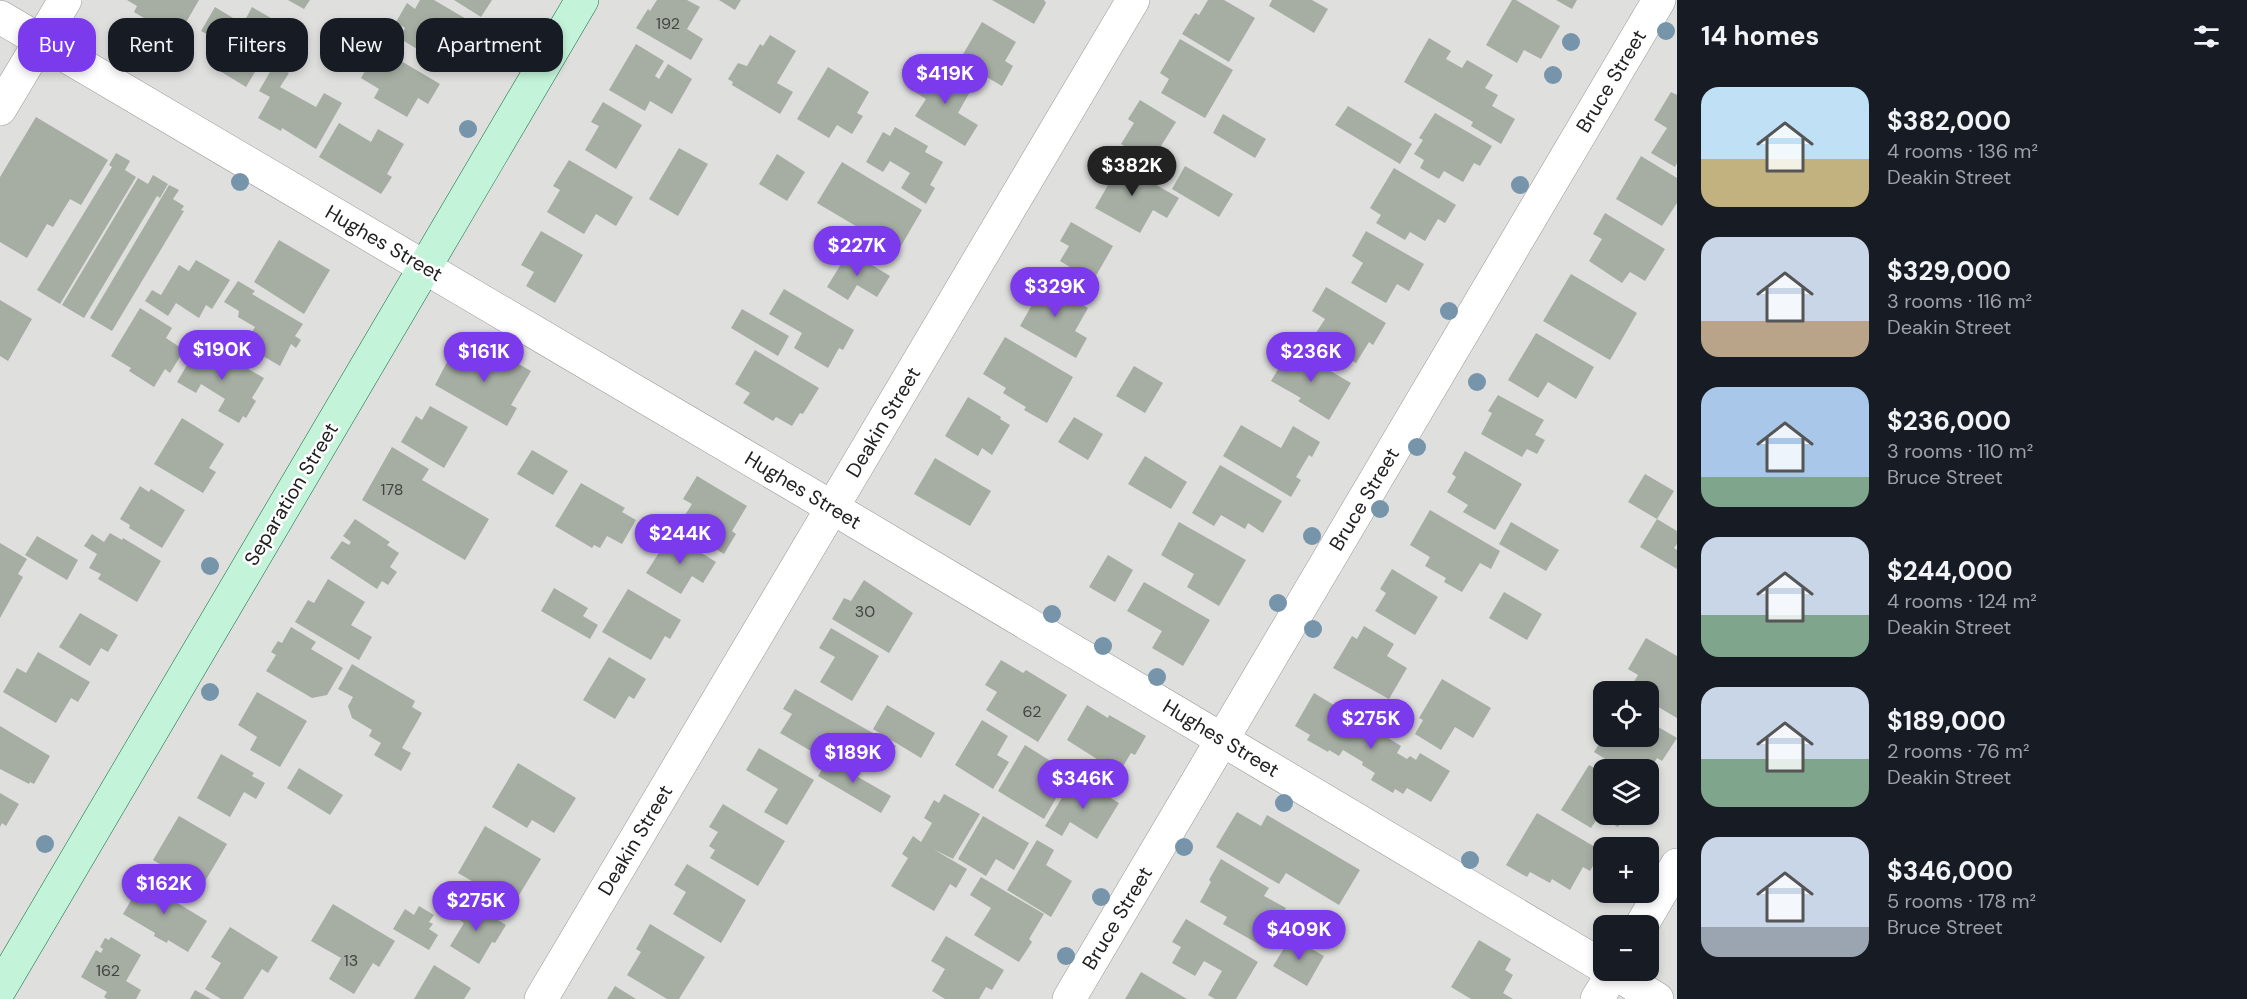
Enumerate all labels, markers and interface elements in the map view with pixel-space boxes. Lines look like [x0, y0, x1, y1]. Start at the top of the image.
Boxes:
house number: 192 [656, 13, 680, 34]
chip: Buy [18, 18, 96, 72]
chip: Rent [108, 18, 194, 72]
chip: Filters [206, 18, 308, 72]
chip: New [320, 18, 404, 72]
chip: Apartment [416, 18, 563, 72]
text: 14 homes [1701, 19, 1819, 53]
icon: filters [2190, 20, 2223, 53]
street label: Bruce Street [1570, 25, 1652, 137]
pin: $419K [903, 54, 987, 105]
text: $419K [916, 60, 974, 86]
text: $382,000 [1887, 104, 2011, 138]
icon: home [1749, 111, 1821, 183]
text: 4 rooms · 136 m² [1887, 138, 2038, 164]
pin: $382K [1090, 146, 1174, 197]
text: $382K [1101, 152, 1163, 178]
text: Deakin Street [1887, 164, 2011, 190]
street label: Hughes Street [321, 199, 447, 287]
pin: $227K [815, 226, 899, 277]
text: $227K [828, 232, 886, 258]
text: $329,000 [1887, 254, 2011, 288]
icon: home [1749, 261, 1821, 333]
pin: $329K [1013, 267, 1097, 318]
text: $329K [1024, 273, 1086, 299]
text: 3 rooms · 116 m² [1887, 288, 2032, 314]
text: Deakin Street [1887, 314, 2011, 340]
pin: $190K [180, 330, 264, 381]
pin: $161K [442, 332, 526, 383]
pin: $236K [1269, 332, 1353, 383]
text: $190K [192, 336, 252, 362]
text: $161K [458, 338, 510, 364]
text: $236K [1280, 338, 1342, 364]
street label: Deakin Street [840, 362, 926, 482]
text: $236,000 [1887, 404, 2011, 438]
icon: home [1749, 411, 1821, 483]
street label: Separation Street [238, 418, 344, 570]
text: 3 rooms · 110 m² [1887, 438, 2033, 464]
street label: Bruce Street [1323, 443, 1405, 555]
street label: Hughes Street [740, 445, 866, 535]
text: Bruce Street [1887, 464, 2003, 490]
house number: 178 [381, 479, 404, 500]
pin: $244K [638, 514, 722, 565]
text: $244K [649, 520, 711, 546]
text: $244,000 [1887, 554, 2013, 588]
icon: home [1749, 561, 1821, 633]
text: 4 rooms · 124 m² [1887, 588, 2037, 614]
house number: 30 [855, 601, 875, 622]
text: Deakin Street [1887, 614, 2011, 640]
map controls [1593, 681, 1659, 981]
button: locate [1593, 681, 1659, 747]
street label: Hughes Street [1158, 693, 1284, 783]
pin: $275K [1329, 699, 1413, 750]
house number: 62 [1023, 701, 1041, 722]
text: $189,000 [1887, 704, 2006, 738]
text: $275K [1341, 705, 1401, 731]
icon: home [1749, 711, 1821, 783]
pin: $189K [811, 733, 895, 784]
text: 2 rooms · 76 m² [1887, 738, 2030, 764]
text: $189K [824, 739, 882, 765]
pin: $346K [1041, 759, 1125, 810]
button: layers [1593, 759, 1659, 825]
text: Deakin Street [1887, 764, 2011, 790]
text: $346K [1052, 765, 1114, 791]
street label: Deakin Street [592, 780, 678, 900]
button: + [1593, 837, 1659, 903]
text: $346,000 [1887, 854, 2013, 888]
icon: home [1749, 861, 1821, 933]
street label: Bruce Street [1076, 862, 1158, 974]
pin: $162K [122, 864, 206, 915]
text: $162K [136, 870, 192, 896]
pin: $275K [434, 881, 518, 932]
text: $275K [446, 887, 506, 913]
text: 5 rooms · 178 m² [1887, 888, 2036, 914]
pin: $409K [1257, 910, 1341, 961]
text: Bruce Street [1887, 914, 2003, 940]
button: − [1593, 915, 1659, 981]
text: $409K [1267, 916, 1331, 942]
house number: 13 [344, 950, 358, 971]
house number: 162 [96, 960, 120, 981]

